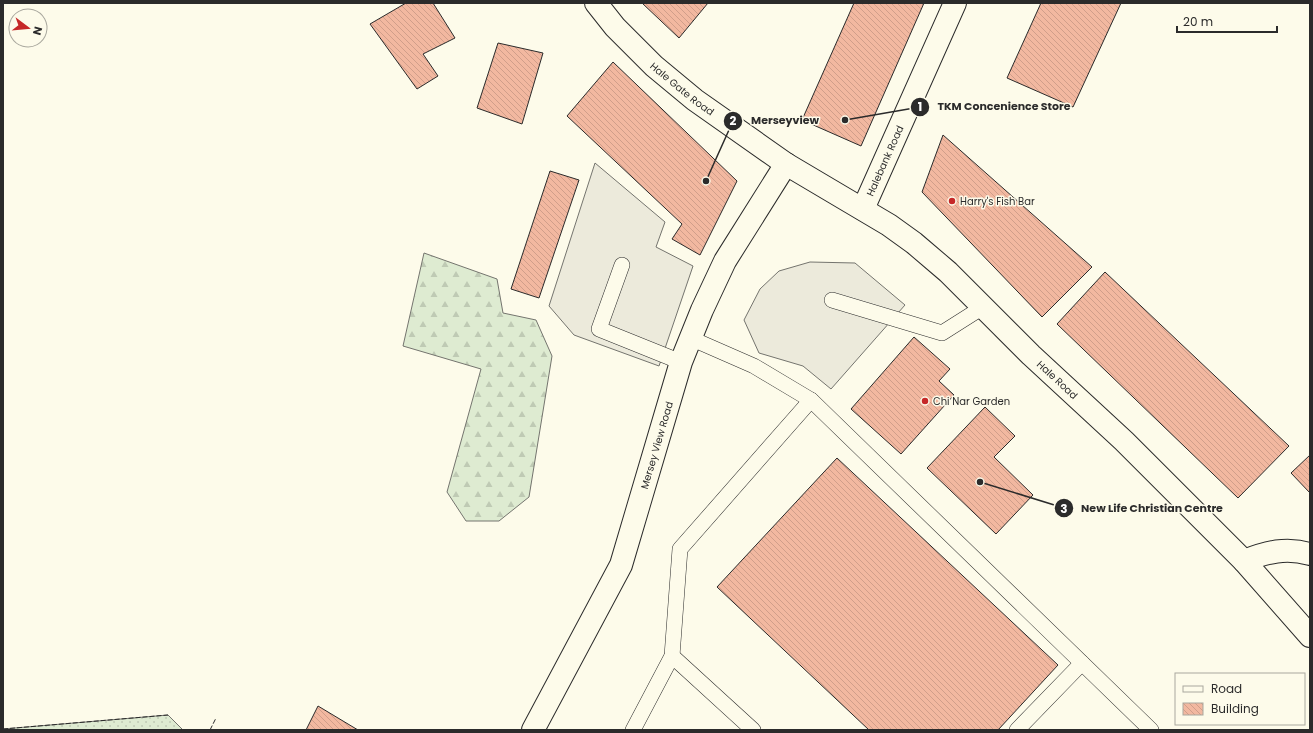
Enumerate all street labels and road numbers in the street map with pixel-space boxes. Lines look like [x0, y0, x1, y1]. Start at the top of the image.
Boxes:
street label: Hale Gate Road [647, 58, 717, 119]
street label: Halebank Road [862, 123, 907, 198]
street label: Hale Road [1034, 357, 1081, 402]
street label: Mersey View Road [636, 400, 676, 491]

